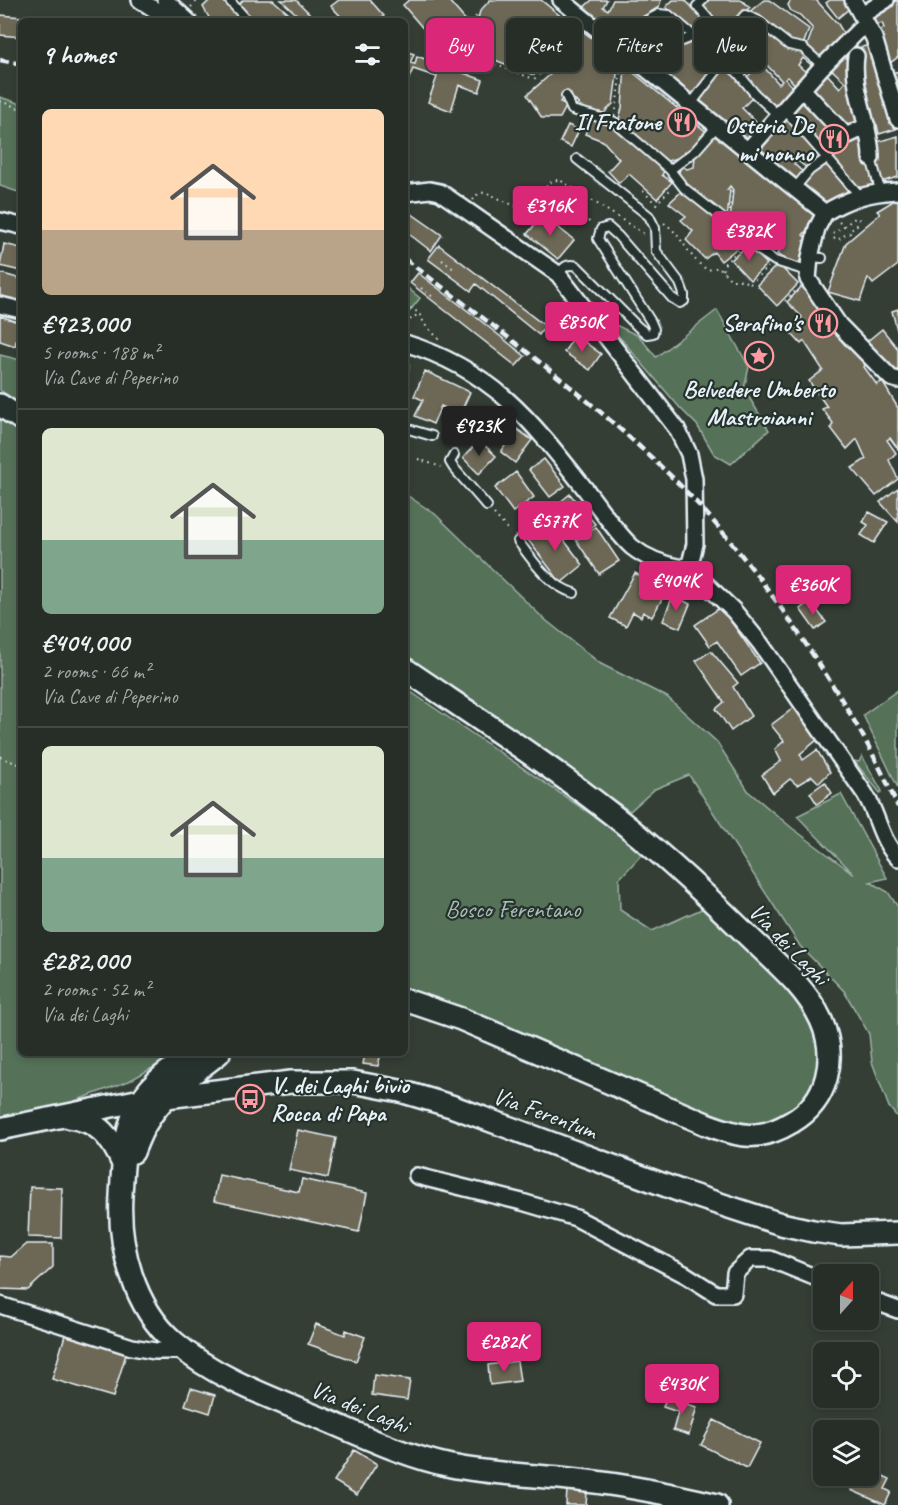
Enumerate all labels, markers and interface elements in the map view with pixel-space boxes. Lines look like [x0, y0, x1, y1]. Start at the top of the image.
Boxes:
chip: Buy [426, 18, 494, 72]
chip: Rent [506, 18, 582, 72]
chip: Filters [594, 18, 682, 72]
chip: New [694, 18, 766, 72]
text: 9 homes [42, 38, 115, 71]
icon: filters [351, 38, 384, 71]
restaurant icon: Il Fratone [666, 106, 698, 138]
place label: Il Fratone [574, 107, 663, 137]
place label: Osteria De mi nonno [725, 110, 815, 168]
restaurant icon: Osteria De mi nonno [818, 123, 850, 155]
icon: home [159, 148, 267, 256]
pin: €316K [508, 186, 592, 237]
text: €316K [527, 193, 573, 218]
pin: €382K [707, 211, 791, 262]
text: €382K [726, 218, 772, 243]
pin: €850K [540, 302, 624, 353]
text: €923,000 [42, 307, 129, 340]
restaurant icon: Serafino's [807, 307, 839, 339]
place label: Serafino's [722, 308, 805, 338]
text: €850K [559, 309, 605, 334]
text: 5 rooms · 188 m² [42, 340, 159, 365]
place icon: Belvedere Umberto Mastroianni [743, 340, 775, 372]
text: Via Cave di Peperino [42, 365, 177, 390]
place label: Belvedere Umberto Mastroianni [683, 374, 837, 432]
pin: €923K [437, 406, 521, 457]
text: €923K [456, 413, 502, 438]
icon: home [159, 467, 267, 575]
pin: €577K [513, 501, 597, 552]
text: €577K [532, 508, 578, 533]
pin: €404K [634, 561, 718, 612]
pin: €360K [771, 565, 855, 616]
text: €404K [653, 568, 699, 593]
text: €360K [790, 572, 836, 597]
text: €404,000 [42, 626, 129, 659]
text: 2 rooms · 66 m² [42, 659, 150, 684]
text: Via Cave di Peperino [42, 684, 177, 709]
icon: home [159, 785, 267, 893]
park label: Bosco Ferentano [446, 894, 582, 924]
street label: Via dei Laghi [742, 897, 838, 994]
text: €282,000 [42, 944, 129, 977]
text: 2 rooms · 52 m² [42, 977, 150, 1002]
text: Via dei Laghi [42, 1002, 128, 1027]
place label: V. dei Laghi bivio Rocca di Papa [271, 1070, 411, 1128]
street label: Via Ferentum [489, 1080, 603, 1146]
bus stop icon: V. dei Laghi bivio Rocca di Papa [234, 1083, 266, 1115]
north arrow [813, 1264, 879, 1330]
map controls [813, 1264, 879, 1486]
pin: €282K [462, 1322, 546, 1373]
text: €282K [481, 1329, 527, 1354]
button: locate [813, 1342, 879, 1408]
pin: €430K [640, 1364, 724, 1415]
text: €430K [659, 1371, 705, 1396]
street label: Via dei Laghi [307, 1374, 417, 1442]
button: layers [813, 1420, 879, 1486]

